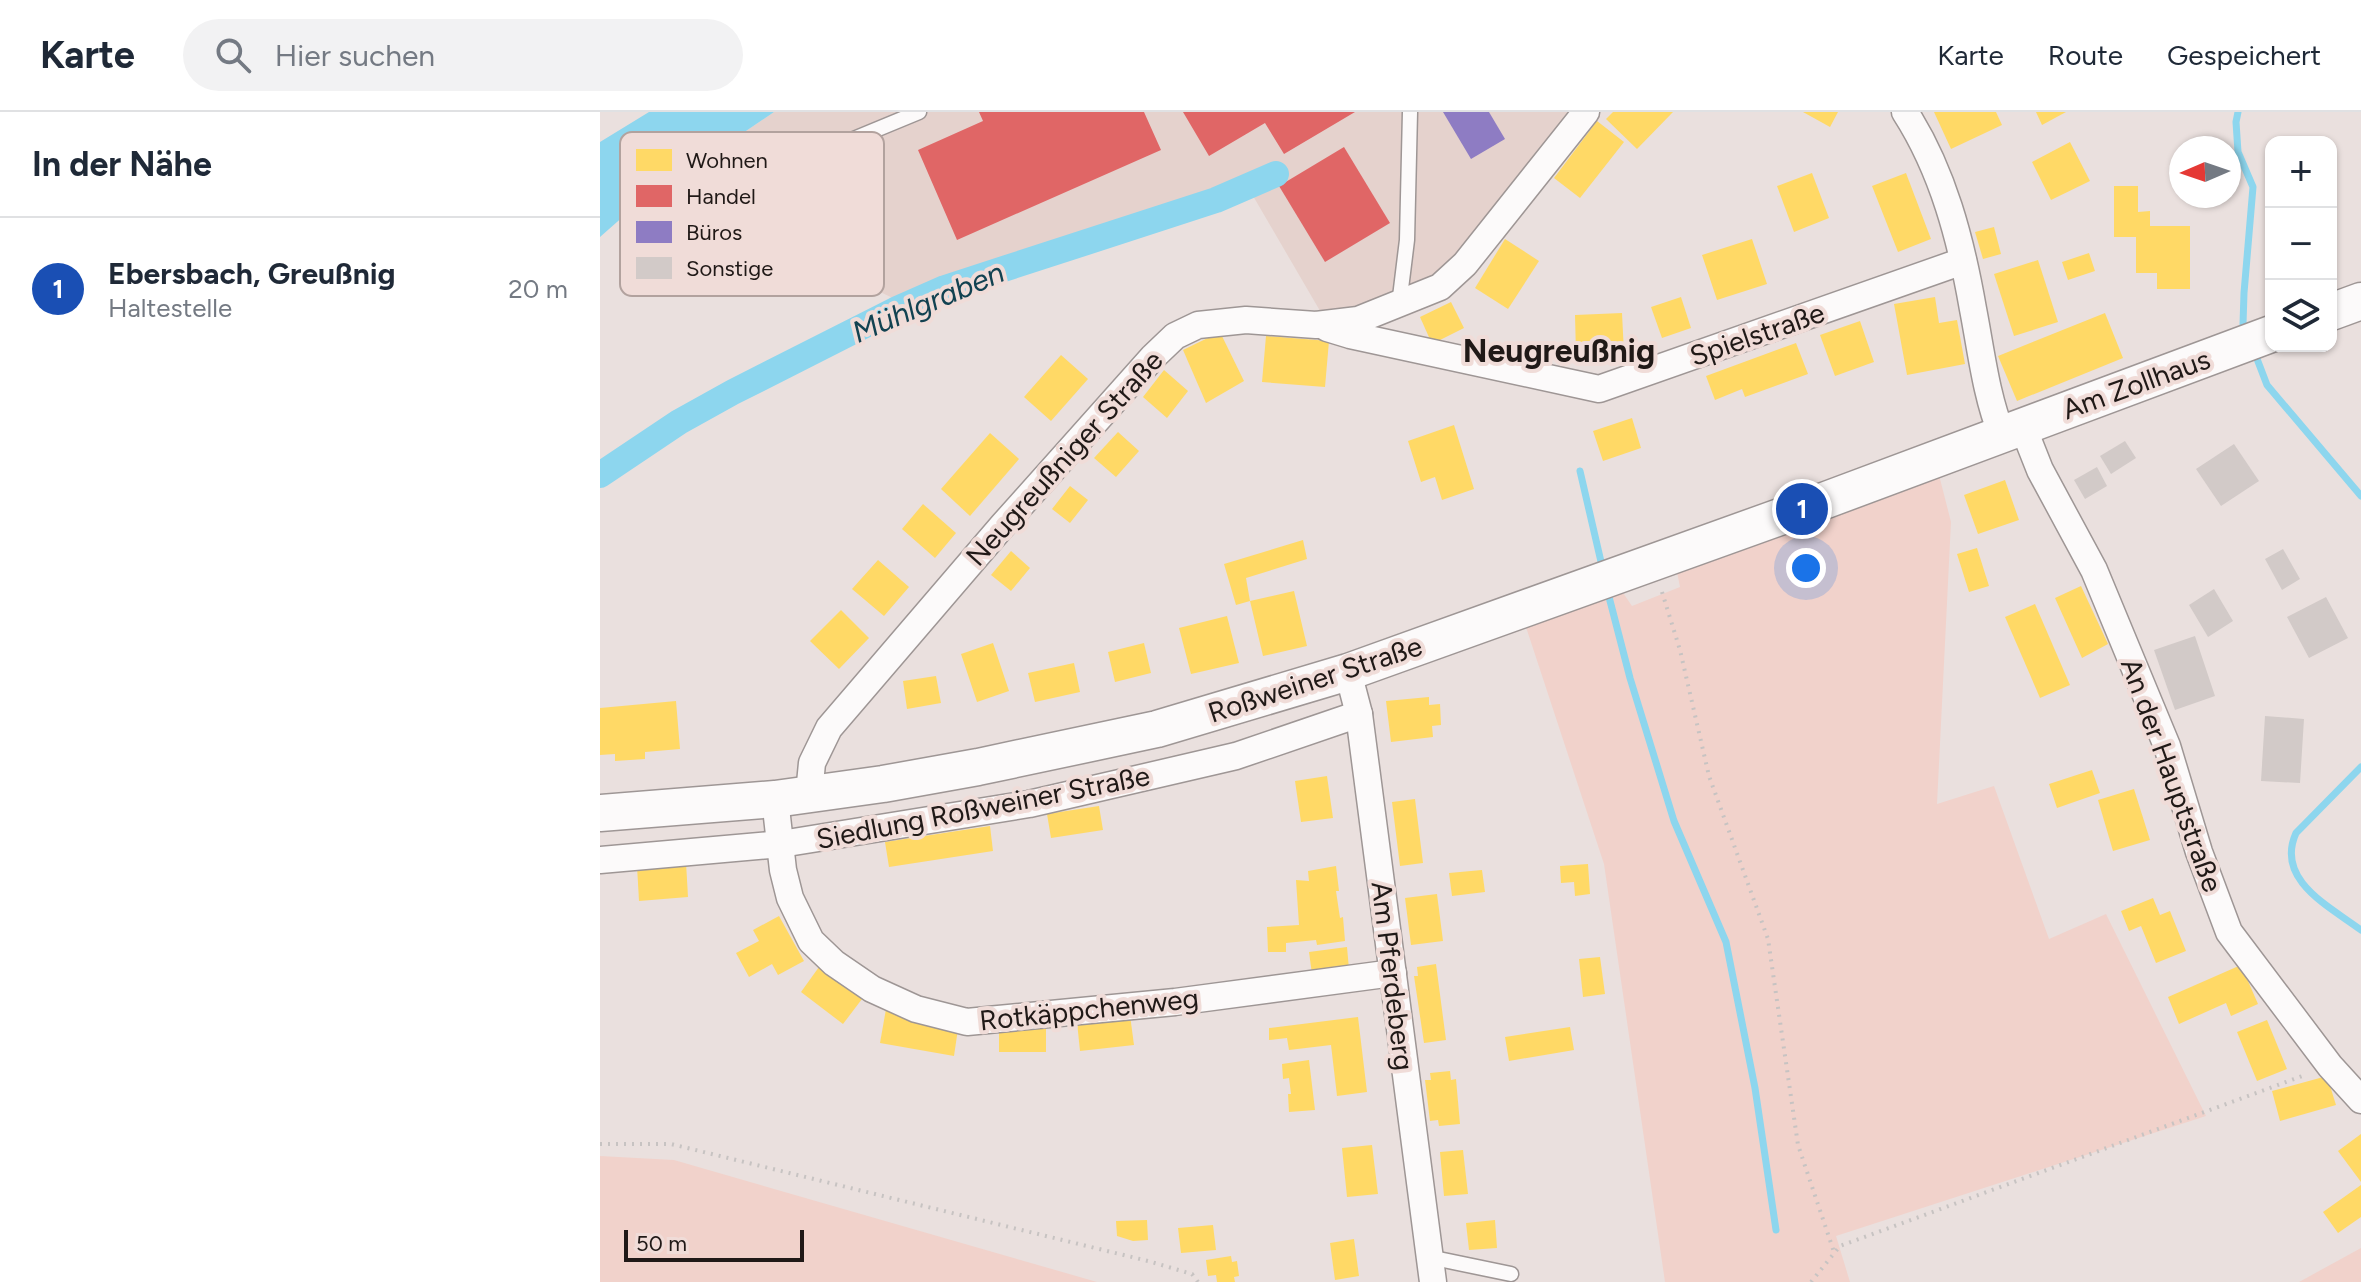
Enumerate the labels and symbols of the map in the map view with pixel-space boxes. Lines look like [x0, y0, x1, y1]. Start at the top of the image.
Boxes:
legend [620, 132, 884, 296]
north arrow [2169, 136, 2241, 208]
text: Wohnen [686, 147, 768, 174]
text: Handel [686, 183, 756, 210]
text: Büros [686, 219, 742, 246]
water label: Mühlgraben [846, 253, 1010, 351]
text: Sonstige [686, 255, 773, 282]
street label: Spielstraße [1685, 295, 1829, 373]
district label: Neugreußnig [1463, 332, 1655, 370]
street label: Am Zollhaus [2057, 342, 2215, 426]
street label: Neugreußniger Straße [958, 343, 1170, 573]
pin: 1 [1776, 479, 1828, 539]
your location [1786, 548, 1826, 588]
street label: Roßweiner Straße [1204, 628, 1426, 730]
street label: An der Hauptstraße [2114, 654, 2230, 896]
street label: Siedlung Roßweiner Straße [813, 758, 1153, 856]
street label: Am Pferdeberg [1365, 880, 1421, 1072]
street label: Rotkäppchenweg [978, 981, 1200, 1037]
scale bar [624, 1226, 804, 1262]

